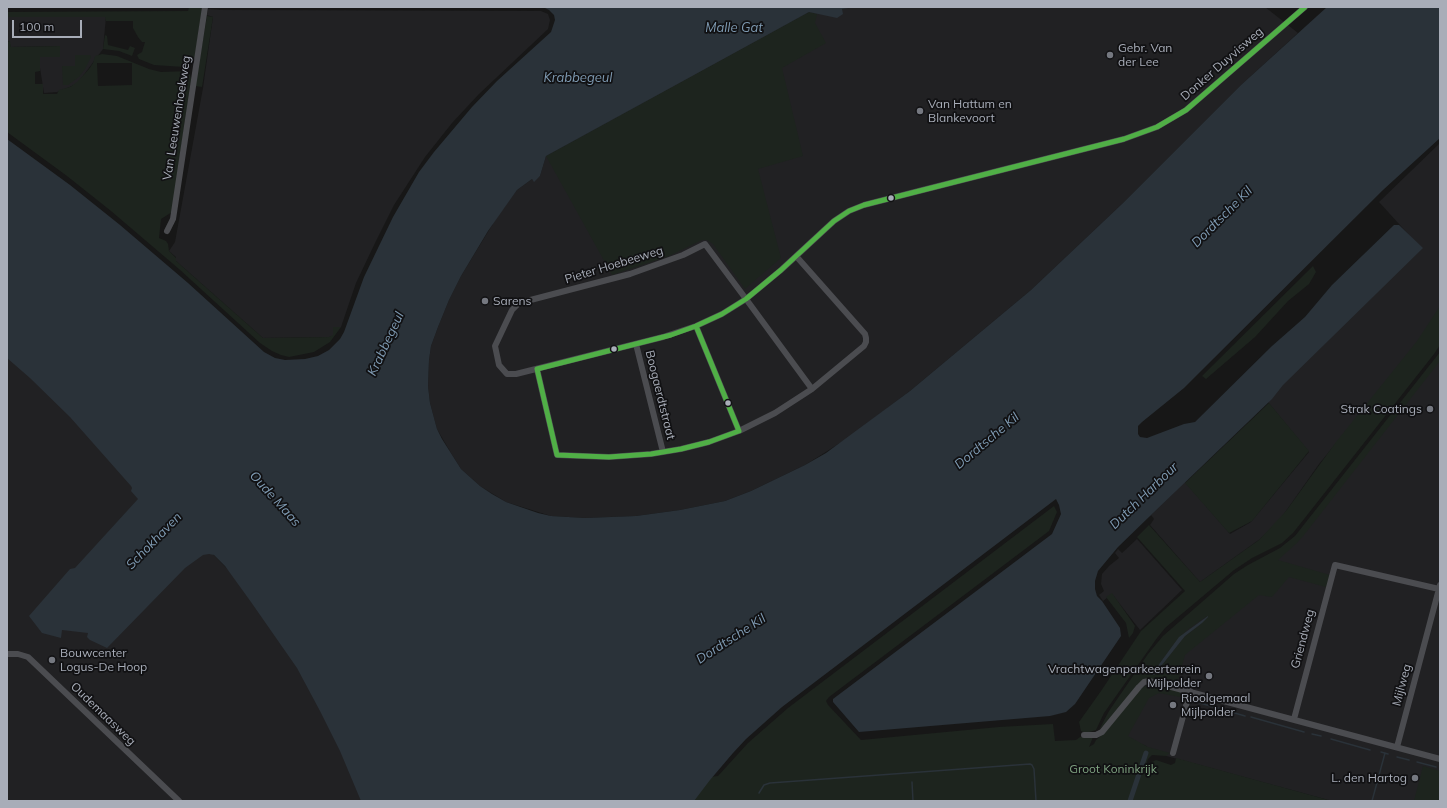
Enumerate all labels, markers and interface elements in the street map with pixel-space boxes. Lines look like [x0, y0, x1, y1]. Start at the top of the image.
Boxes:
scale bar [14, 12, 84, 38]
text: 100 m [19, 19, 54, 34]
water label: Malle Gat [705, 20, 763, 36]
street label: Donker Duyvisweg [1178, 24, 1266, 104]
place label: Gebr. Van der Lee [1118, 41, 1172, 69]
marker: Gebr. Van der Lee [1105, 50, 1115, 60]
street label: Van Leeuwenhoekweg [160, 55, 194, 181]
water label: Krabbegeul [544, 70, 612, 86]
place label: Van Hattum en Blankevoort [928, 97, 1012, 125]
marker: Van Hattum en Blankevoort [915, 106, 925, 116]
water label: Dordtsche Kil [1188, 183, 1256, 251]
unlabelled marker [886, 193, 896, 203]
street label: Pieter Hoebeeweg [563, 243, 665, 287]
place label: Sarens [493, 294, 531, 308]
marker: Sarens [480, 296, 490, 306]
water label: Krabbegeul [364, 309, 408, 379]
unlabelled marker [609, 344, 619, 354]
street label: Boogaerdtstraat [642, 349, 678, 441]
unlabelled marker [723, 398, 733, 408]
place label: Strak Coatings [1340, 402, 1422, 416]
marker: Strak Coatings [1425, 404, 1435, 414]
water label: Dordtsche Kil [952, 409, 1022, 473]
water label: Dutch Harbour [1107, 459, 1181, 533]
water label: Oude Maas [246, 468, 304, 530]
water label: Schokhaven [123, 509, 185, 573]
street label: Griendweg [1288, 608, 1318, 670]
water label: Dordtsche Kil [693, 611, 769, 667]
place label: Bouwcenter Logus-De Hoop [60, 646, 147, 674]
marker: Bouwcenter Logus-De Hoop [47, 655, 57, 665]
place label: Vrachtwagenparkeerterrein Mijlpolder [1048, 662, 1201, 690]
street label: Mijlweg [1389, 662, 1415, 708]
marker: Vrachtwagenparkeerterrein Mijlpolder [1204, 671, 1214, 681]
street label: Oudemaasweg [68, 679, 138, 749]
place label: Rioolgemaal Mijlpolder [1181, 691, 1250, 719]
marker: Rioolgemaal Mijlpolder [1168, 700, 1178, 710]
park label: Groot Koninkrijk [1069, 762, 1157, 776]
place label: L. den Hartog [1331, 771, 1407, 785]
marker: L. den Hartog [1410, 773, 1420, 783]

